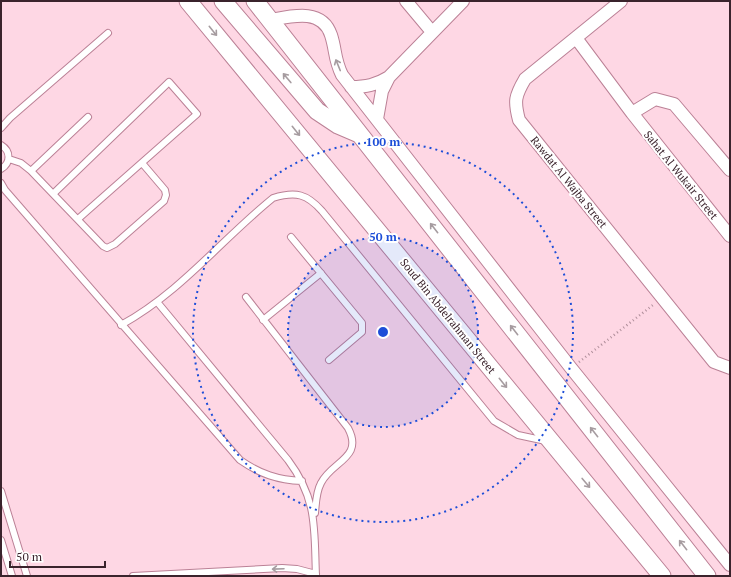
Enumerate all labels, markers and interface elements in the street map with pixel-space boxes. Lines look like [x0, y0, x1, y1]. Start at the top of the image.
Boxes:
one-way arrow [208, 26, 217, 37]
one-way arrow [333, 60, 341, 72]
one-way arrow [283, 73, 292, 83]
one-way arrow [291, 126, 300, 137]
street label: Sahat Al Wukair Street [641, 128, 721, 222]
street label: Rawdat Al Wajba Street [528, 133, 610, 231]
text: 100 m [366, 134, 400, 149]
one-way arrow [429, 222, 438, 233]
text: 50 m [369, 229, 397, 244]
street label: Soud Bin Abdelrahman Street [397, 255, 499, 377]
one-way arrow [510, 324, 518, 335]
centre of rings [376, 325, 390, 339]
one-way arrow [498, 378, 507, 388]
one-way arrow [590, 427, 599, 438]
one-way arrow [581, 478, 590, 489]
one-way arrow [679, 540, 687, 551]
scale bar [10, 543, 105, 569]
text: 50 m [16, 549, 43, 564]
one-way arrow [272, 565, 285, 572]

